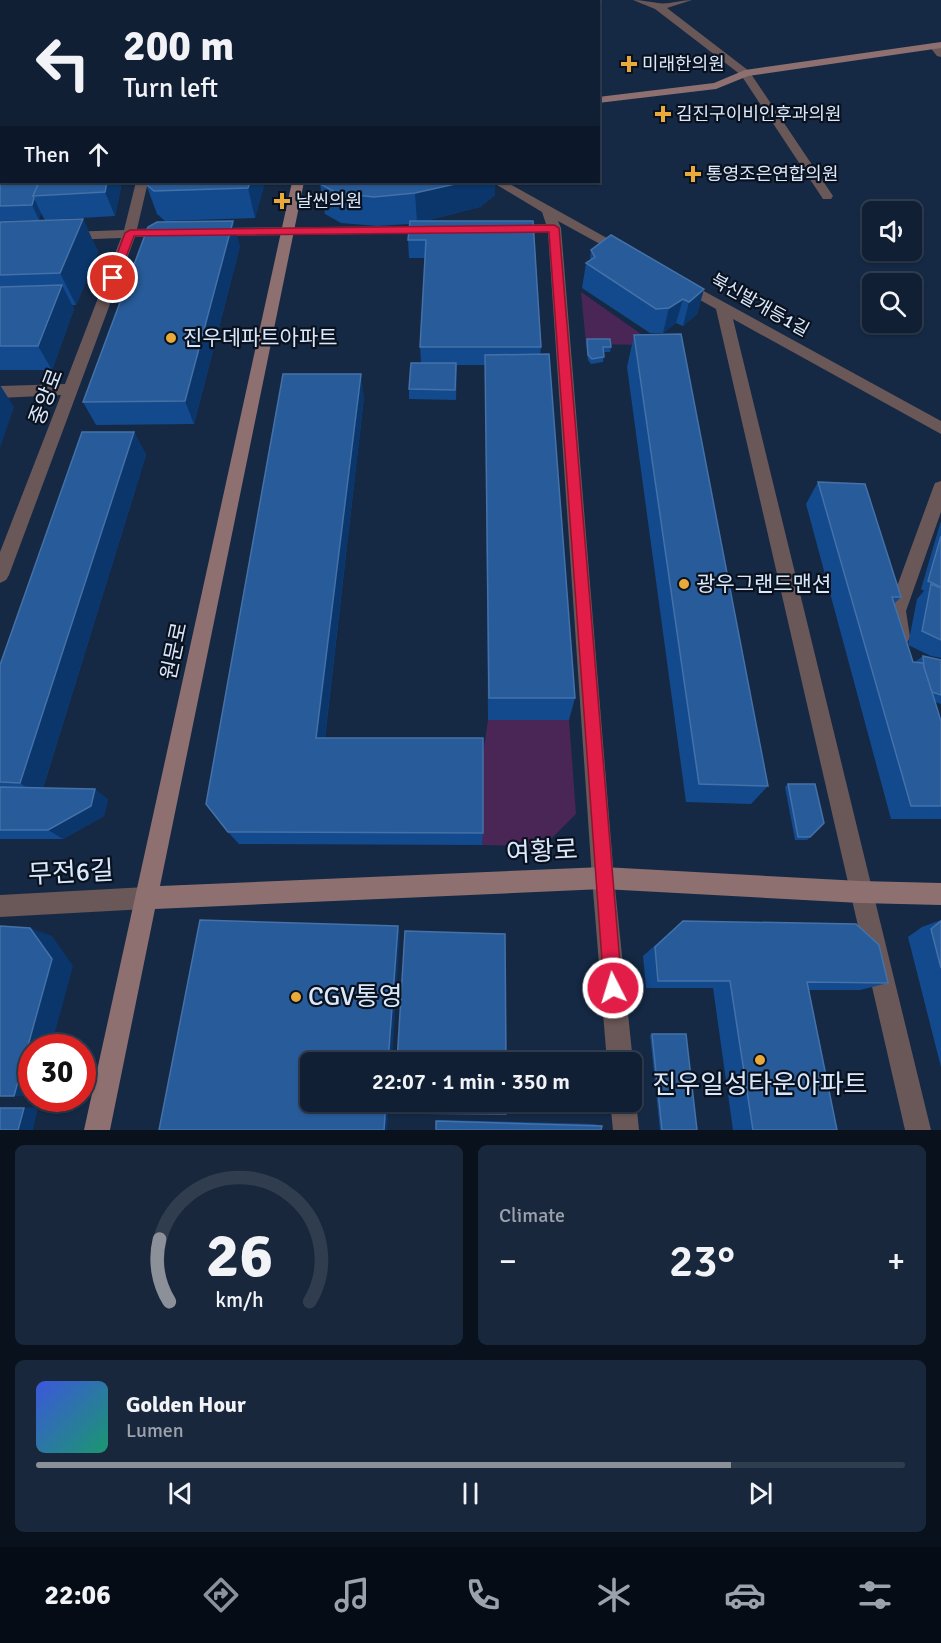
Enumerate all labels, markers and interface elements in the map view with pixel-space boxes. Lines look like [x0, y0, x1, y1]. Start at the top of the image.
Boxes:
text: 200 m [123, 21, 234, 72]
icon: left [24, 24, 102, 102]
place label: 미래한의원 [642, 53, 725, 75]
marker: 미래한의원 [620, 55, 638, 73]
text: Turn left [123, 72, 218, 105]
place label: 김진구이비인후과의원 [676, 103, 842, 125]
marker: 김진구이비인후과의원 [654, 105, 672, 123]
icon: ahead [82, 138, 115, 171]
text: Then [24, 141, 70, 168]
place label: 통영조은연합의원 [706, 163, 838, 185]
marker: 통영조은연합의원 [684, 165, 702, 183]
place label: 날씬의원 [296, 190, 362, 212]
marker: 날씬의원 [273, 192, 291, 210]
map controls [862, 201, 922, 333]
button: sound [862, 201, 922, 261]
pin [87, 252, 138, 303]
icon: arrive [96, 261, 129, 294]
street label: 북신발개등1길 [707, 269, 813, 341]
button: search [862, 273, 922, 333]
place label: 진우데파트아파트 [183, 325, 338, 351]
marker: 진우데파트아파트 [164, 331, 178, 345]
street label: 중앙로 [23, 365, 69, 429]
place label: 광우그랜드맨션 [696, 571, 831, 597]
marker: 광우그랜드맨션 [677, 577, 691, 591]
street label: 원문로 [155, 620, 193, 682]
street label: 여황로 [505, 834, 579, 870]
street label: 무전6길 [27, 855, 115, 891]
position arrow [581, 956, 645, 1020]
place label: CGV통영 [308, 981, 403, 1013]
marker: CGV통영 [289, 990, 303, 1004]
speed limit sign: 30 [18, 1034, 96, 1112]
marker: 진우일성타운아파트 [753, 1053, 767, 1067]
text: 22:07 · 1 min · 350 m [372, 1068, 570, 1095]
place label: 진우일성타운아파트 [652, 1069, 868, 1101]
text: Climate [499, 1203, 565, 1228]
text: 26 [205, 1217, 273, 1294]
text: 23° [669, 1234, 735, 1289]
text: − [499, 1241, 517, 1282]
text: + [887, 1241, 905, 1282]
text: km/h [215, 1287, 263, 1313]
text: Golden Hour [126, 1391, 246, 1418]
text: Lumen [126, 1418, 184, 1443]
icon: previous [164, 1477, 197, 1510]
icon: pause [454, 1477, 487, 1510]
icon: next [744, 1477, 777, 1510]
icon: directions [200, 1574, 242, 1616]
icon: music [331, 1574, 373, 1616]
icon: phone [462, 1574, 504, 1616]
icon: climate [593, 1574, 635, 1616]
icon: car [724, 1574, 766, 1616]
icon: filters [854, 1574, 896, 1616]
text: 22:06 [44, 1579, 111, 1612]

